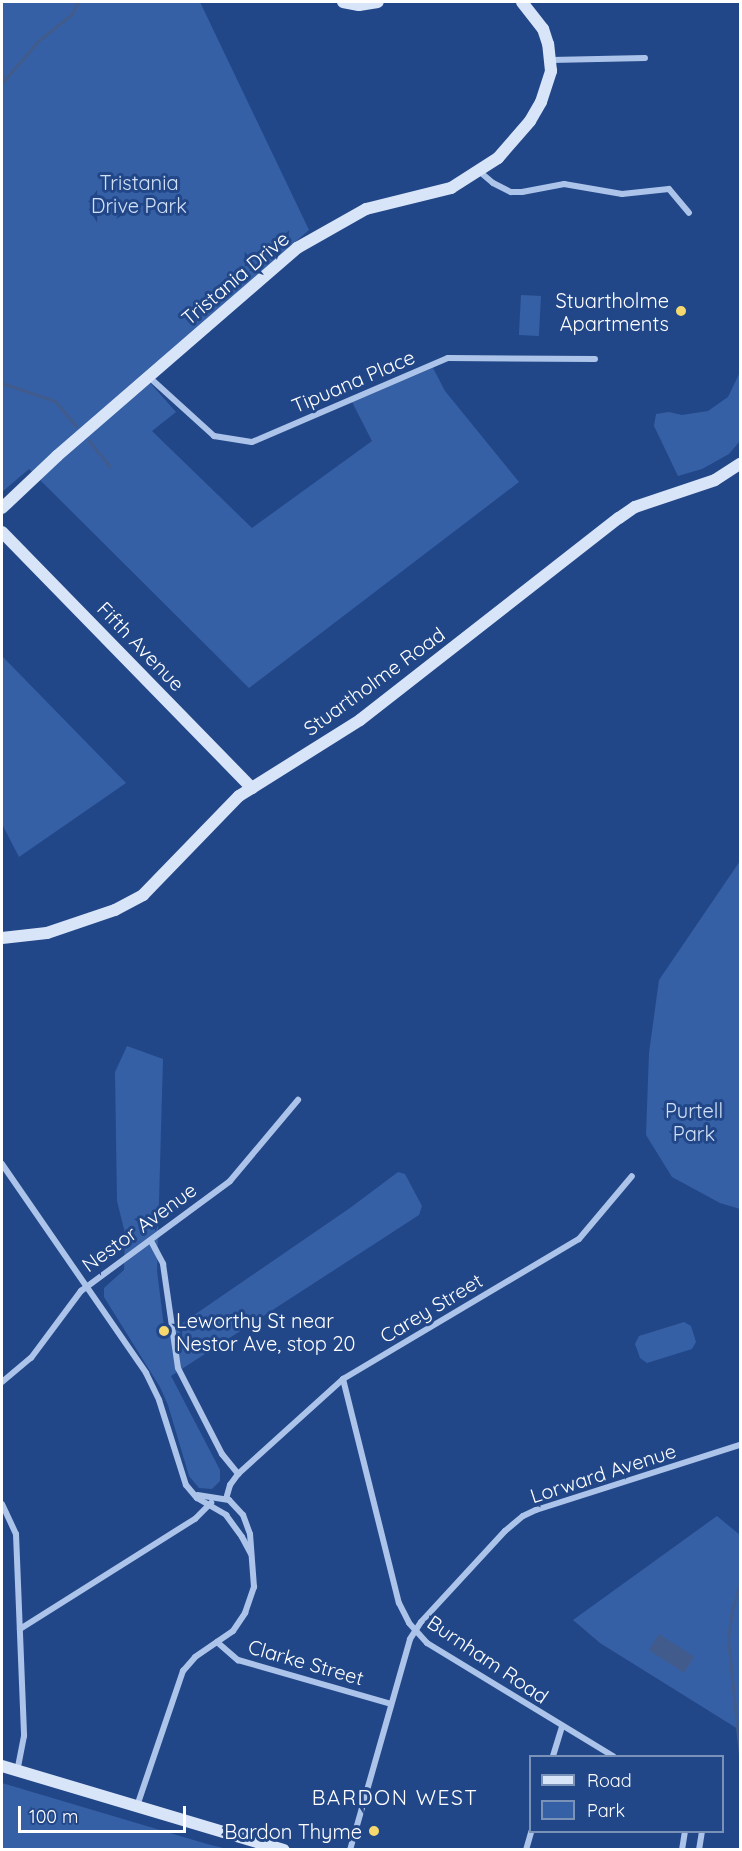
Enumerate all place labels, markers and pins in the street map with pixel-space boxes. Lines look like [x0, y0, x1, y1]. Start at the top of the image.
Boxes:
place label: Stuartholme Apartments [555, 288, 669, 335]
marker: Stuartholme Apartments [674, 304, 688, 318]
place label: Leworthy St near Nestor Ave, stop 20 [176, 1308, 355, 1355]
marker: Leworthy St near Nestor Ave, stop 20 [157, 1324, 171, 1338]
place label: Bardon Thyme [224, 1819, 362, 1843]
marker: Bardon Thyme [367, 1824, 381, 1838]

